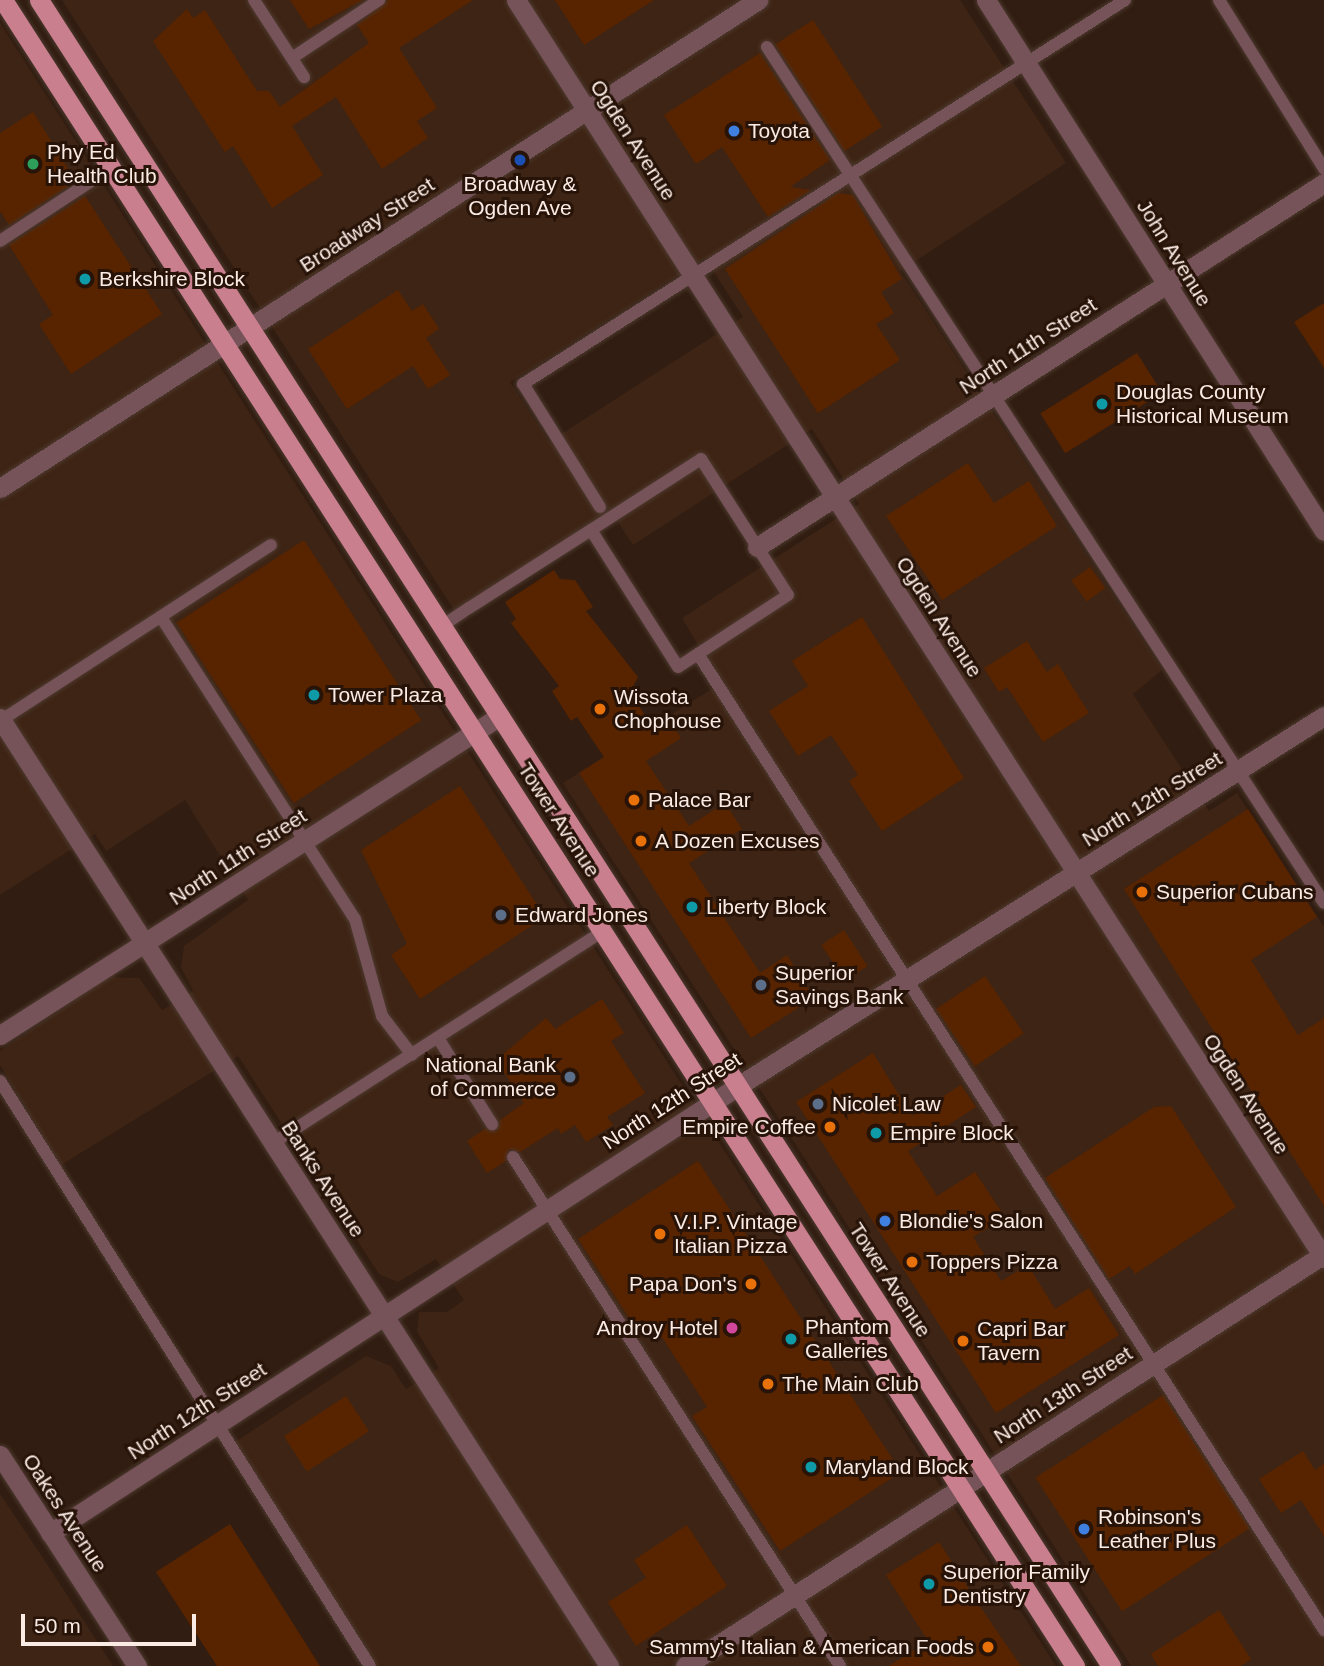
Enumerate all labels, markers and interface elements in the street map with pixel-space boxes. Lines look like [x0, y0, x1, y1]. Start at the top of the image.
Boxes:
street label: Ogden Avenue [584, 75, 682, 205]
place label: Toyota [748, 118, 810, 144]
marker: Toyota [726, 123, 742, 139]
place label: Phy Ed Health Club [47, 139, 157, 189]
marker: Broadway & Ogden Ave [512, 152, 528, 168]
marker: Phy Ed Health Club [25, 156, 41, 172]
place label: Broadway & Ogden Ave [463, 171, 577, 221]
street label: Broadway Street [295, 172, 439, 278]
street label: John Avenue [1131, 195, 1217, 311]
place label: Berkshire Block [99, 266, 245, 292]
marker: Berkshire Block [77, 271, 93, 287]
street label: North 11th Street [955, 292, 1101, 400]
place label: Douglas County Historical Museum [1116, 379, 1289, 429]
marker: Douglas County Historical Museum [1094, 396, 1110, 412]
street label: Ogden Avenue [890, 552, 988, 682]
place label: Tower Plaza [328, 682, 442, 708]
place label: Wissota Chophouse [614, 684, 721, 734]
marker: Tower Plaza [306, 687, 322, 703]
marker: Wissota Chophouse [592, 701, 608, 717]
street label: North 12th Street [1078, 746, 1226, 852]
street label: Tower Avenue [512, 757, 606, 883]
place label: Palace Bar [648, 787, 751, 813]
marker: Palace Bar [626, 792, 642, 808]
street label: North 11th Street [165, 803, 311, 911]
place label: A Dozen Excuses [655, 828, 821, 854]
marker: A Dozen Excuses [633, 833, 649, 849]
place label: Superior Cubans [1156, 879, 1314, 905]
marker: Superior Cubans [1134, 884, 1150, 900]
place label: Liberty Block [706, 894, 826, 920]
marker: Liberty Block [684, 899, 700, 915]
place label: Edward Jones [515, 902, 648, 928]
marker: Edward Jones [493, 907, 509, 923]
place label: Superior Savings Bank [775, 960, 903, 1010]
marker: Superior Savings Bank [753, 977, 769, 993]
street label: Ogden Avenue [1197, 1029, 1295, 1159]
street label: North 12th Street [598, 1047, 746, 1155]
place label: National Bank of Commerce [425, 1052, 556, 1102]
marker: National Bank of Commerce [562, 1069, 578, 1085]
place label: Nicolet Law [832, 1091, 941, 1117]
marker: Nicolet Law [810, 1096, 826, 1112]
place label: Empire Coffee [682, 1114, 816, 1140]
street label: Banks Avenue [276, 1116, 370, 1242]
marker: Empire Coffee [822, 1119, 838, 1135]
place label: Empire Block [890, 1120, 1014, 1146]
marker: Empire Block [868, 1125, 884, 1141]
place label: Blondie's Salon [899, 1208, 1043, 1234]
place label: V.I.P. Vintage Italian Pizza [674, 1209, 797, 1259]
marker: Blondie's Salon [877, 1213, 893, 1229]
street label: Tower Avenue [843, 1217, 937, 1343]
marker: V.I.P. Vintage Italian Pizza [652, 1226, 668, 1242]
place label: Toppers Pizza [926, 1249, 1058, 1275]
marker: Toppers Pizza [904, 1254, 920, 1270]
place label: Papa Don's [629, 1271, 737, 1297]
marker: Papa Don's [743, 1276, 759, 1292]
place label: Phantom Galleries [805, 1314, 889, 1364]
place label: Androy Hotel [597, 1315, 718, 1341]
place label: Capri Bar Tavern [977, 1316, 1066, 1366]
marker: Androy Hotel [724, 1320, 740, 1336]
marker: Phantom Galleries [783, 1331, 799, 1347]
marker: Capri Bar Tavern [955, 1333, 971, 1349]
street label: North 13th Street [989, 1341, 1137, 1449]
street label: North 12th Street [123, 1357, 271, 1465]
place label: The Main Club [782, 1371, 919, 1397]
marker: The Main Club [760, 1376, 776, 1392]
street label: Oakes Avenue [17, 1449, 113, 1577]
place label: Maryland Block [825, 1454, 969, 1480]
marker: Maryland Block [803, 1459, 819, 1475]
place label: Robinson's Leather Plus [1098, 1504, 1216, 1554]
marker: Robinson's Leather Plus [1076, 1521, 1092, 1537]
place label: Superior Family Dentistry [943, 1559, 1090, 1609]
marker: Superior Family Dentistry [921, 1576, 937, 1592]
scale bar [24, 1600, 200, 1644]
text: 50 m [34, 1614, 81, 1637]
place label: Sammy's Italian & American Foods [648, 1634, 974, 1660]
marker: Sammy's Italian & American Foods [980, 1639, 996, 1655]

